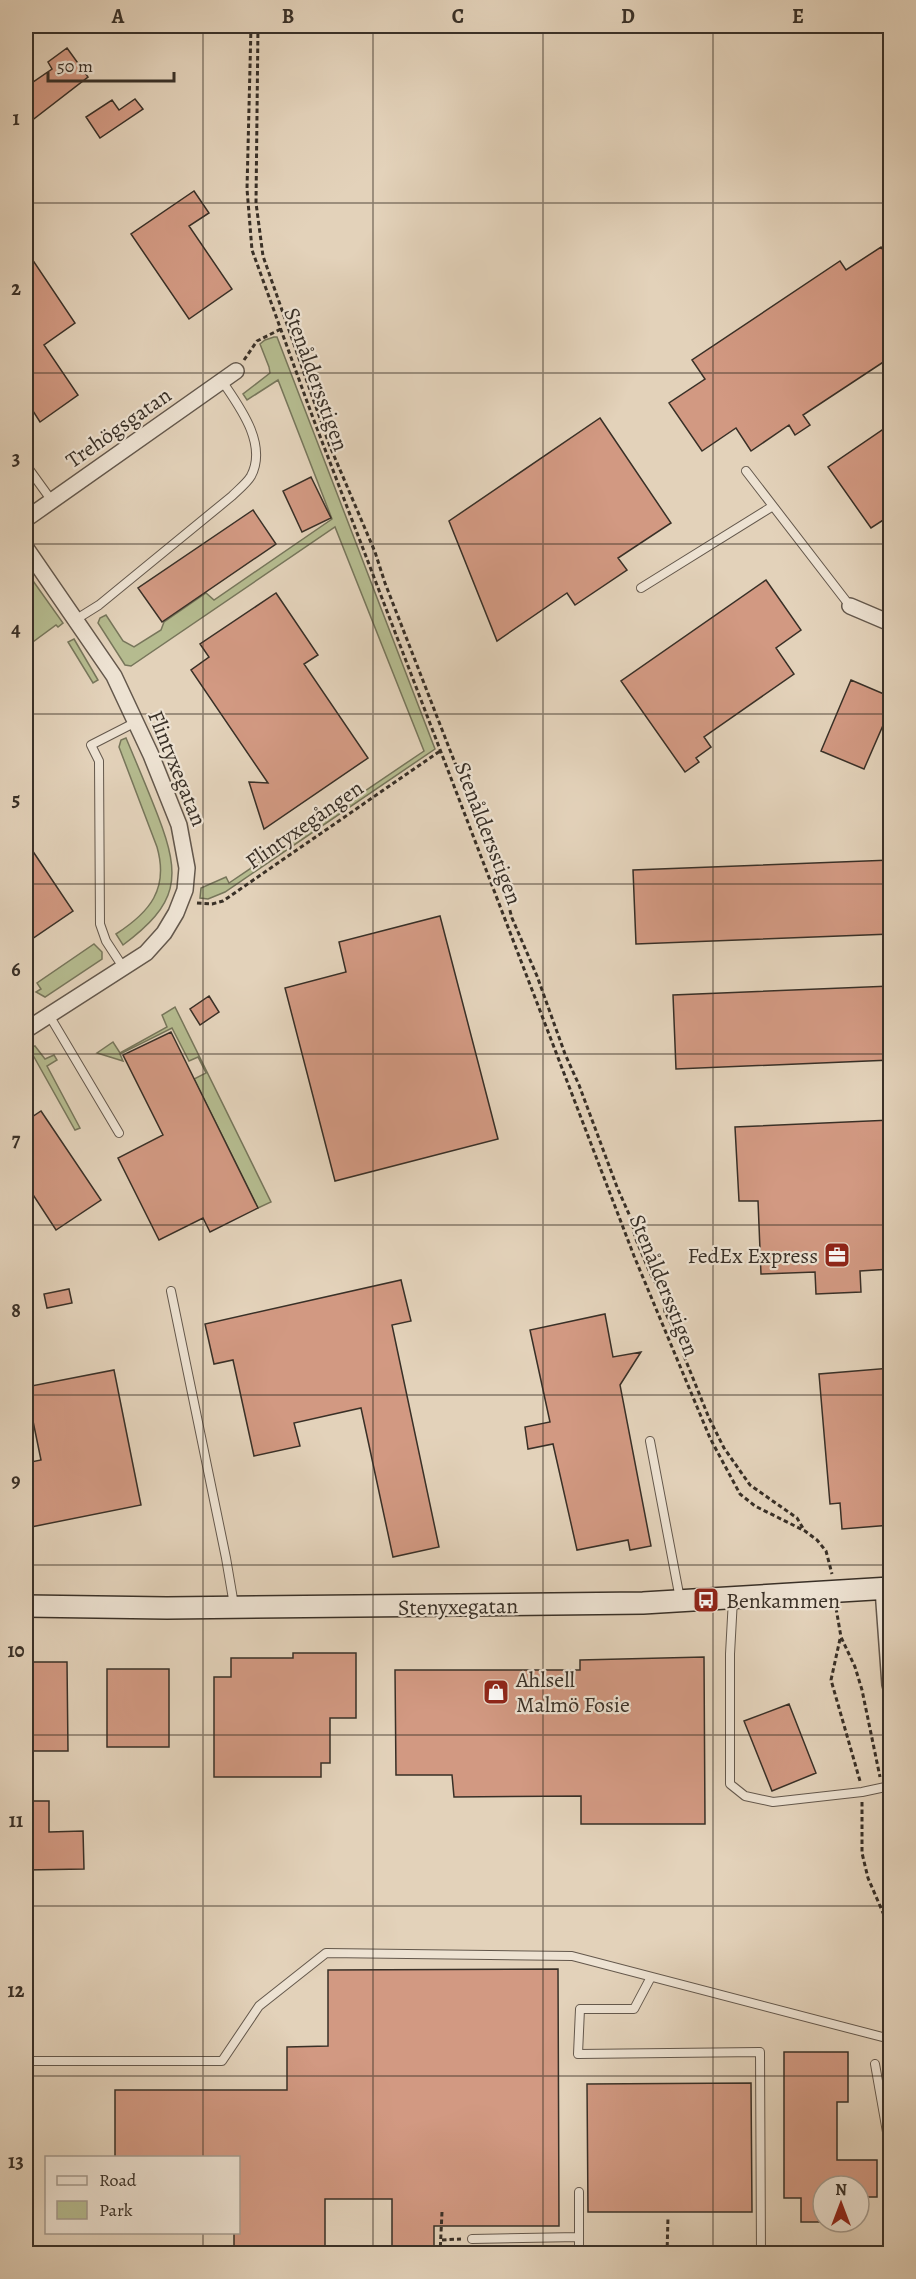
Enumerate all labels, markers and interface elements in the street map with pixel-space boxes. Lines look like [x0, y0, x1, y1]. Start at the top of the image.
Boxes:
text: A [111, 3, 125, 30]
text: B [282, 3, 294, 30]
text: C [452, 3, 464, 30]
text: D [621, 3, 635, 30]
text: E [792, 3, 804, 30]
scale bar [48, 45, 174, 83]
text: 50 m [57, 54, 93, 78]
text: 1 [12, 105, 20, 132]
text: 2 [11, 275, 21, 302]
street label: Stenåldersstigen [276, 303, 356, 455]
street label: Trehögsgatan [60, 380, 177, 475]
text: 3 [12, 445, 20, 472]
text: 4 [11, 616, 21, 643]
street label: Flintyxegatan [140, 706, 214, 831]
street label: Stenåldersstigen [447, 758, 529, 909]
street label: Flintyxegången [240, 773, 370, 877]
text: 5 [12, 786, 20, 813]
text: 6 [11, 956, 21, 983]
text: 7 [12, 1126, 21, 1153]
street label: Stenåldersstigen [622, 1210, 706, 1361]
office icon: FedEx Express [822, 1240, 852, 1270]
place label: FedEx Express [687, 1241, 818, 1271]
text: 8 [11, 1297, 21, 1324]
text: 9 [11, 1467, 21, 1494]
bus stop icon: Benkammen [691, 1585, 721, 1615]
place label: Benkammen [726, 1586, 840, 1616]
street label: Stenyxegatan [398, 1591, 518, 1623]
text: 10 [7, 1637, 25, 1664]
place label: Ahlsell Malmö Fosie [515, 1665, 630, 1720]
shop icon: Ahlsell Malmö Fosie [481, 1677, 511, 1707]
text: 11 [9, 1807, 23, 1834]
text: 12 [8, 1977, 25, 2004]
text: 13 [8, 2148, 24, 2175]
legend [45, 2156, 240, 2234]
text: Road [99, 2168, 137, 2192]
north arrow [811, 2174, 871, 2234]
text: N [835, 2179, 847, 2201]
text: Park [99, 2198, 133, 2222]

